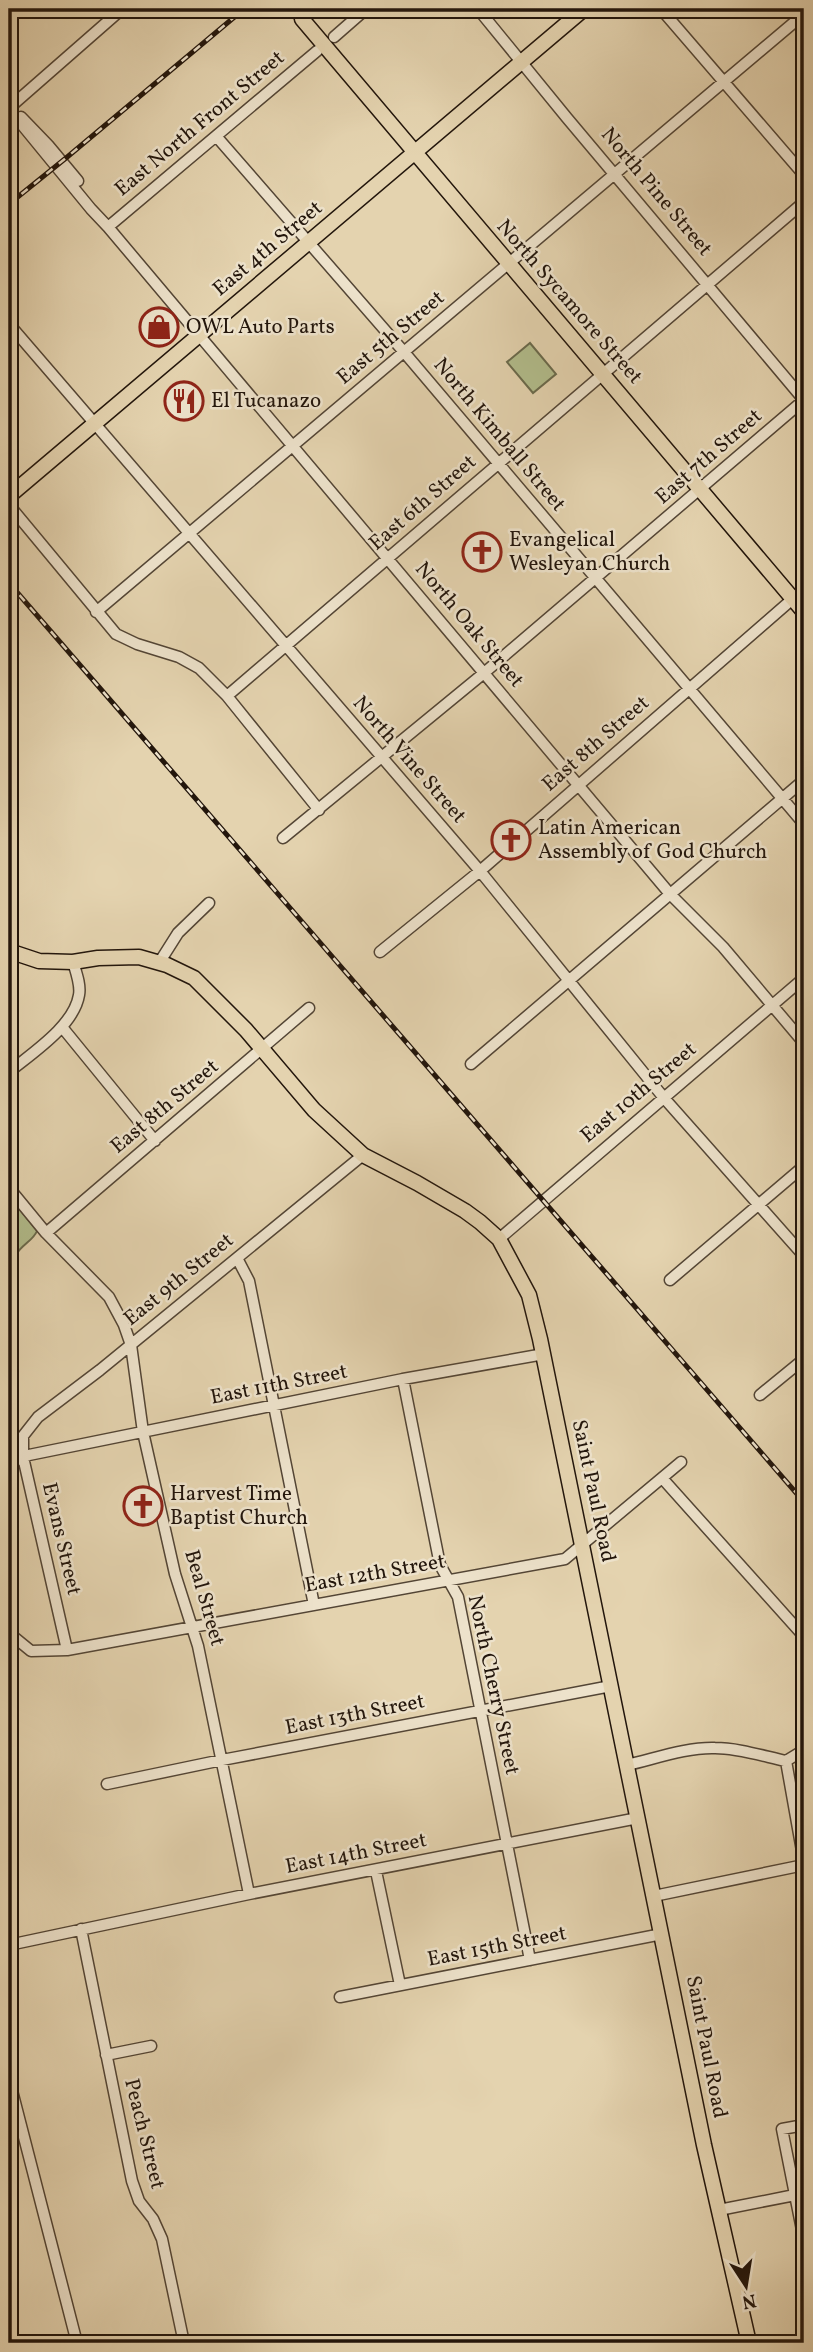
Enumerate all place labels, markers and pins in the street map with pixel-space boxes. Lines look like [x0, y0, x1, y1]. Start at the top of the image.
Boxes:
shop icon: OWL Auto Parts [138, 306, 180, 348]
place label: OWL Auto Parts [186, 313, 335, 342]
restaurant icon: El Tucanazo [163, 380, 205, 422]
place label: El Tucanazo [211, 387, 321, 416]
place label: Evangelical Wesleyan Church [509, 526, 670, 579]
church icon: Evangelical Wesleyan Church [461, 531, 503, 573]
place label: Latin American Assembly of God Church [538, 814, 767, 867]
church icon: Latin American Assembly of God Church [490, 819, 532, 861]
place label: Harvest Time Baptist Church [170, 1480, 308, 1533]
church icon: Harvest Time Baptist Church [122, 1485, 164, 1527]

